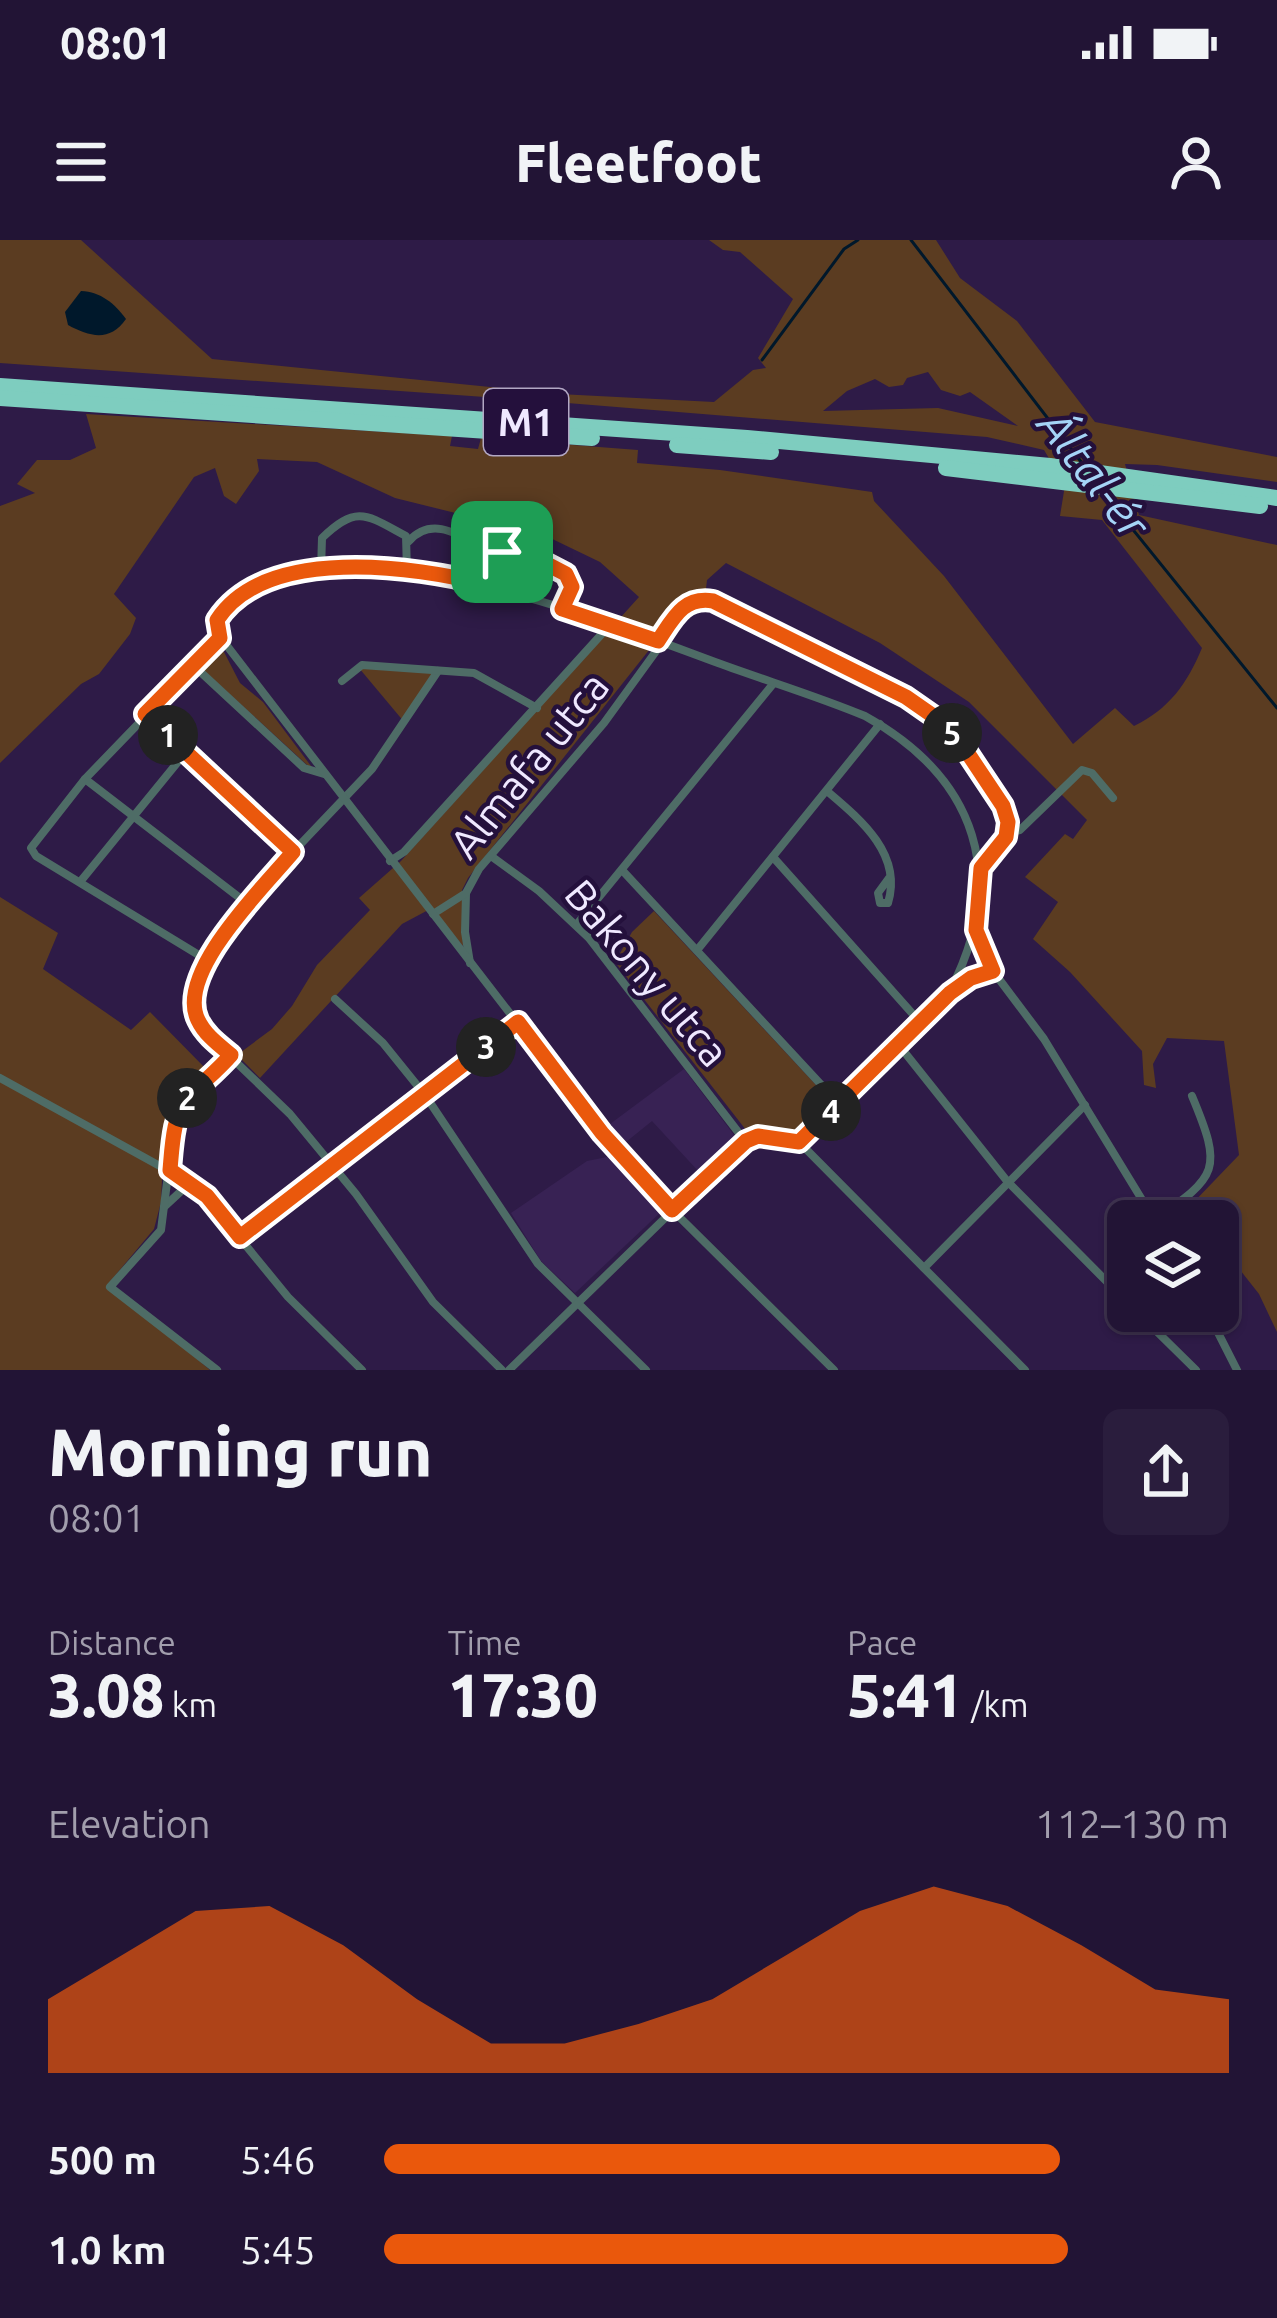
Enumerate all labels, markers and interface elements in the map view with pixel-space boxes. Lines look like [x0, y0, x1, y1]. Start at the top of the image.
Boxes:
text: 08:01 [60, 17, 173, 68]
icon: menu [48, 129, 114, 195]
icon: person [1163, 129, 1229, 195]
text: Fleetfoot [515, 132, 762, 192]
road number: M1 [484, 389, 568, 455]
water label: Által-ér [1027, 398, 1161, 550]
pin [451, 501, 553, 603]
icon: arrive [469, 519, 535, 585]
street label: Almafa utca [440, 663, 618, 867]
pin: 5 [922, 703, 982, 763]
pin: 1 [138, 705, 198, 765]
text: 5 [943, 714, 961, 751]
text: 1 [159, 716, 177, 753]
street label: Bakony utca [556, 870, 739, 1075]
pin: 3 [456, 1017, 516, 1077]
text: 3 [477, 1028, 495, 1065]
pin: 2 [157, 1068, 217, 1128]
text: 2 [178, 1079, 196, 1116]
pin: 4 [801, 1081, 861, 1141]
text: 4 [822, 1092, 840, 1129]
map controls [1107, 1200, 1239, 1332]
button: layers [1107, 1200, 1239, 1332]
button: share [1103, 1409, 1229, 1535]
text: Morning run [48, 1414, 433, 1488]
text: 08:01 [48, 1496, 146, 1539]
text: Distance [48, 1624, 176, 1661]
text: Time [448, 1624, 521, 1661]
text: Pace [847, 1624, 917, 1661]
text: 3.08 [48, 1661, 164, 1728]
text: 17:30 [448, 1661, 598, 1728]
text: 5:41 [847, 1661, 964, 1728]
text: km [164, 1686, 217, 1723]
text: /km [964, 1686, 1029, 1723]
text: Elevation [48, 1802, 211, 1845]
text: 112–130 m [1035, 1802, 1229, 1845]
text: 500 m [48, 2138, 157, 2181]
text: 5:46 [240, 2138, 316, 2181]
text: 1.0 km [48, 2228, 166, 2271]
text: 5:45 [240, 2228, 316, 2271]

